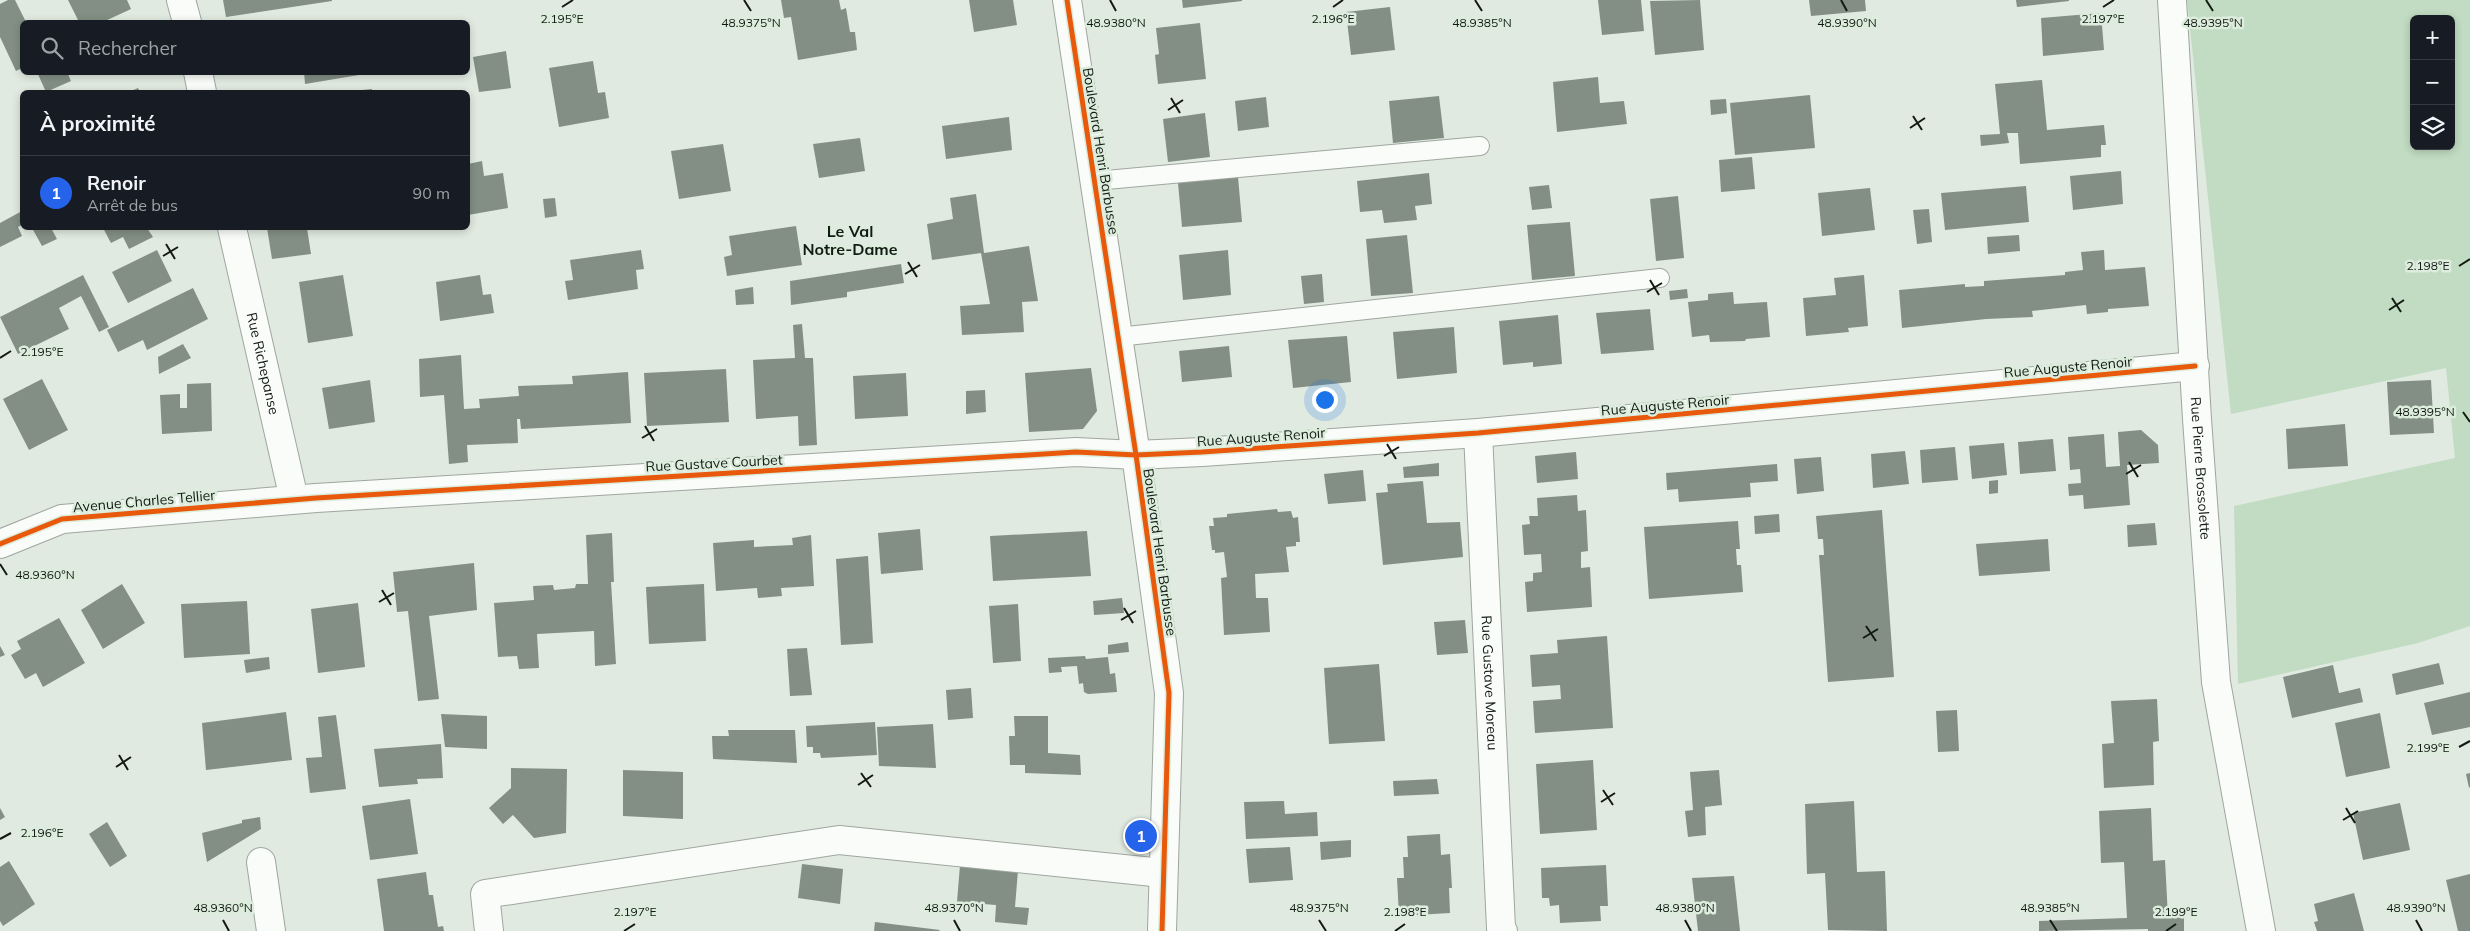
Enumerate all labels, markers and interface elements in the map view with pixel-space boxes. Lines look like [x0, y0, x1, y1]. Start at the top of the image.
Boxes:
text: 2.195°E [540, 11, 584, 26]
text: 2.196°E [1311, 11, 1355, 26]
text: 2.197°E [2081, 11, 2125, 26]
text: 48.9375°N [721, 15, 781, 30]
text: 48.9380°N [1086, 15, 1146, 30]
text: 48.9385°N [1452, 15, 1512, 30]
text: 48.9390°N [1817, 15, 1877, 30]
text: 48.9395°N [2183, 15, 2243, 30]
map controls [2410, 15, 2455, 150]
button: + [2410, 15, 2455, 60]
search box [20, 20, 470, 75]
icon: search [38, 34, 66, 62]
text: Rechercher [78, 36, 177, 60]
button: − [2410, 60, 2455, 105]
street label: Boulevard Henri Barbusse [1079, 66, 1123, 236]
button: layers [2410, 105, 2455, 150]
text: À proximité [40, 110, 156, 136]
text: Renoir [87, 171, 146, 195]
text: 1 [51, 183, 61, 203]
text: 90 m [413, 183, 450, 203]
text: Arrêt de bus [87, 195, 178, 215]
district label: Le Val Notre-Dame [803, 221, 898, 259]
text: 2.198°E [2406, 258, 2450, 273]
street label: Rue Richepanse [243, 311, 283, 416]
text: 2.195°E [20, 344, 64, 359]
street label: Rue Auguste Renoir [2003, 352, 2134, 382]
your location [1312, 387, 1338, 413]
street label: Rue Auguste Renoir [1600, 390, 1731, 420]
street label: Rue Pierre Brossolette [2187, 396, 2215, 540]
text: 48.9395°N [2395, 404, 2455, 419]
street label: Rue Auguste Renoir [1196, 423, 1327, 450]
street label: Rue Gustave Courbet [645, 450, 783, 476]
street label: Boulevard Henri Barbusse [1139, 467, 1181, 637]
street label: Avenue Charles Tellier [72, 486, 217, 516]
text: 48.9360°N [15, 567, 75, 582]
street label: Rue Gustave Moreau [1477, 615, 1502, 751]
text: 2.199°E [2406, 740, 2450, 755]
pin: 1 [1125, 817, 1157, 855]
text: 2.196°E [20, 825, 64, 840]
text: 48.9360°N [193, 900, 253, 915]
text: 48.9370°N [924, 900, 984, 915]
text: 48.9375°N [1289, 900, 1349, 915]
text: 48.9380°N [1655, 900, 1715, 915]
text: 48.9385°N [2020, 900, 2080, 915]
text: 48.9390°N [2386, 900, 2446, 915]
text: 2.197°E [613, 904, 657, 919]
text: 2.198°E [1383, 904, 1427, 919]
text: 2.199°E [2154, 904, 2198, 919]

